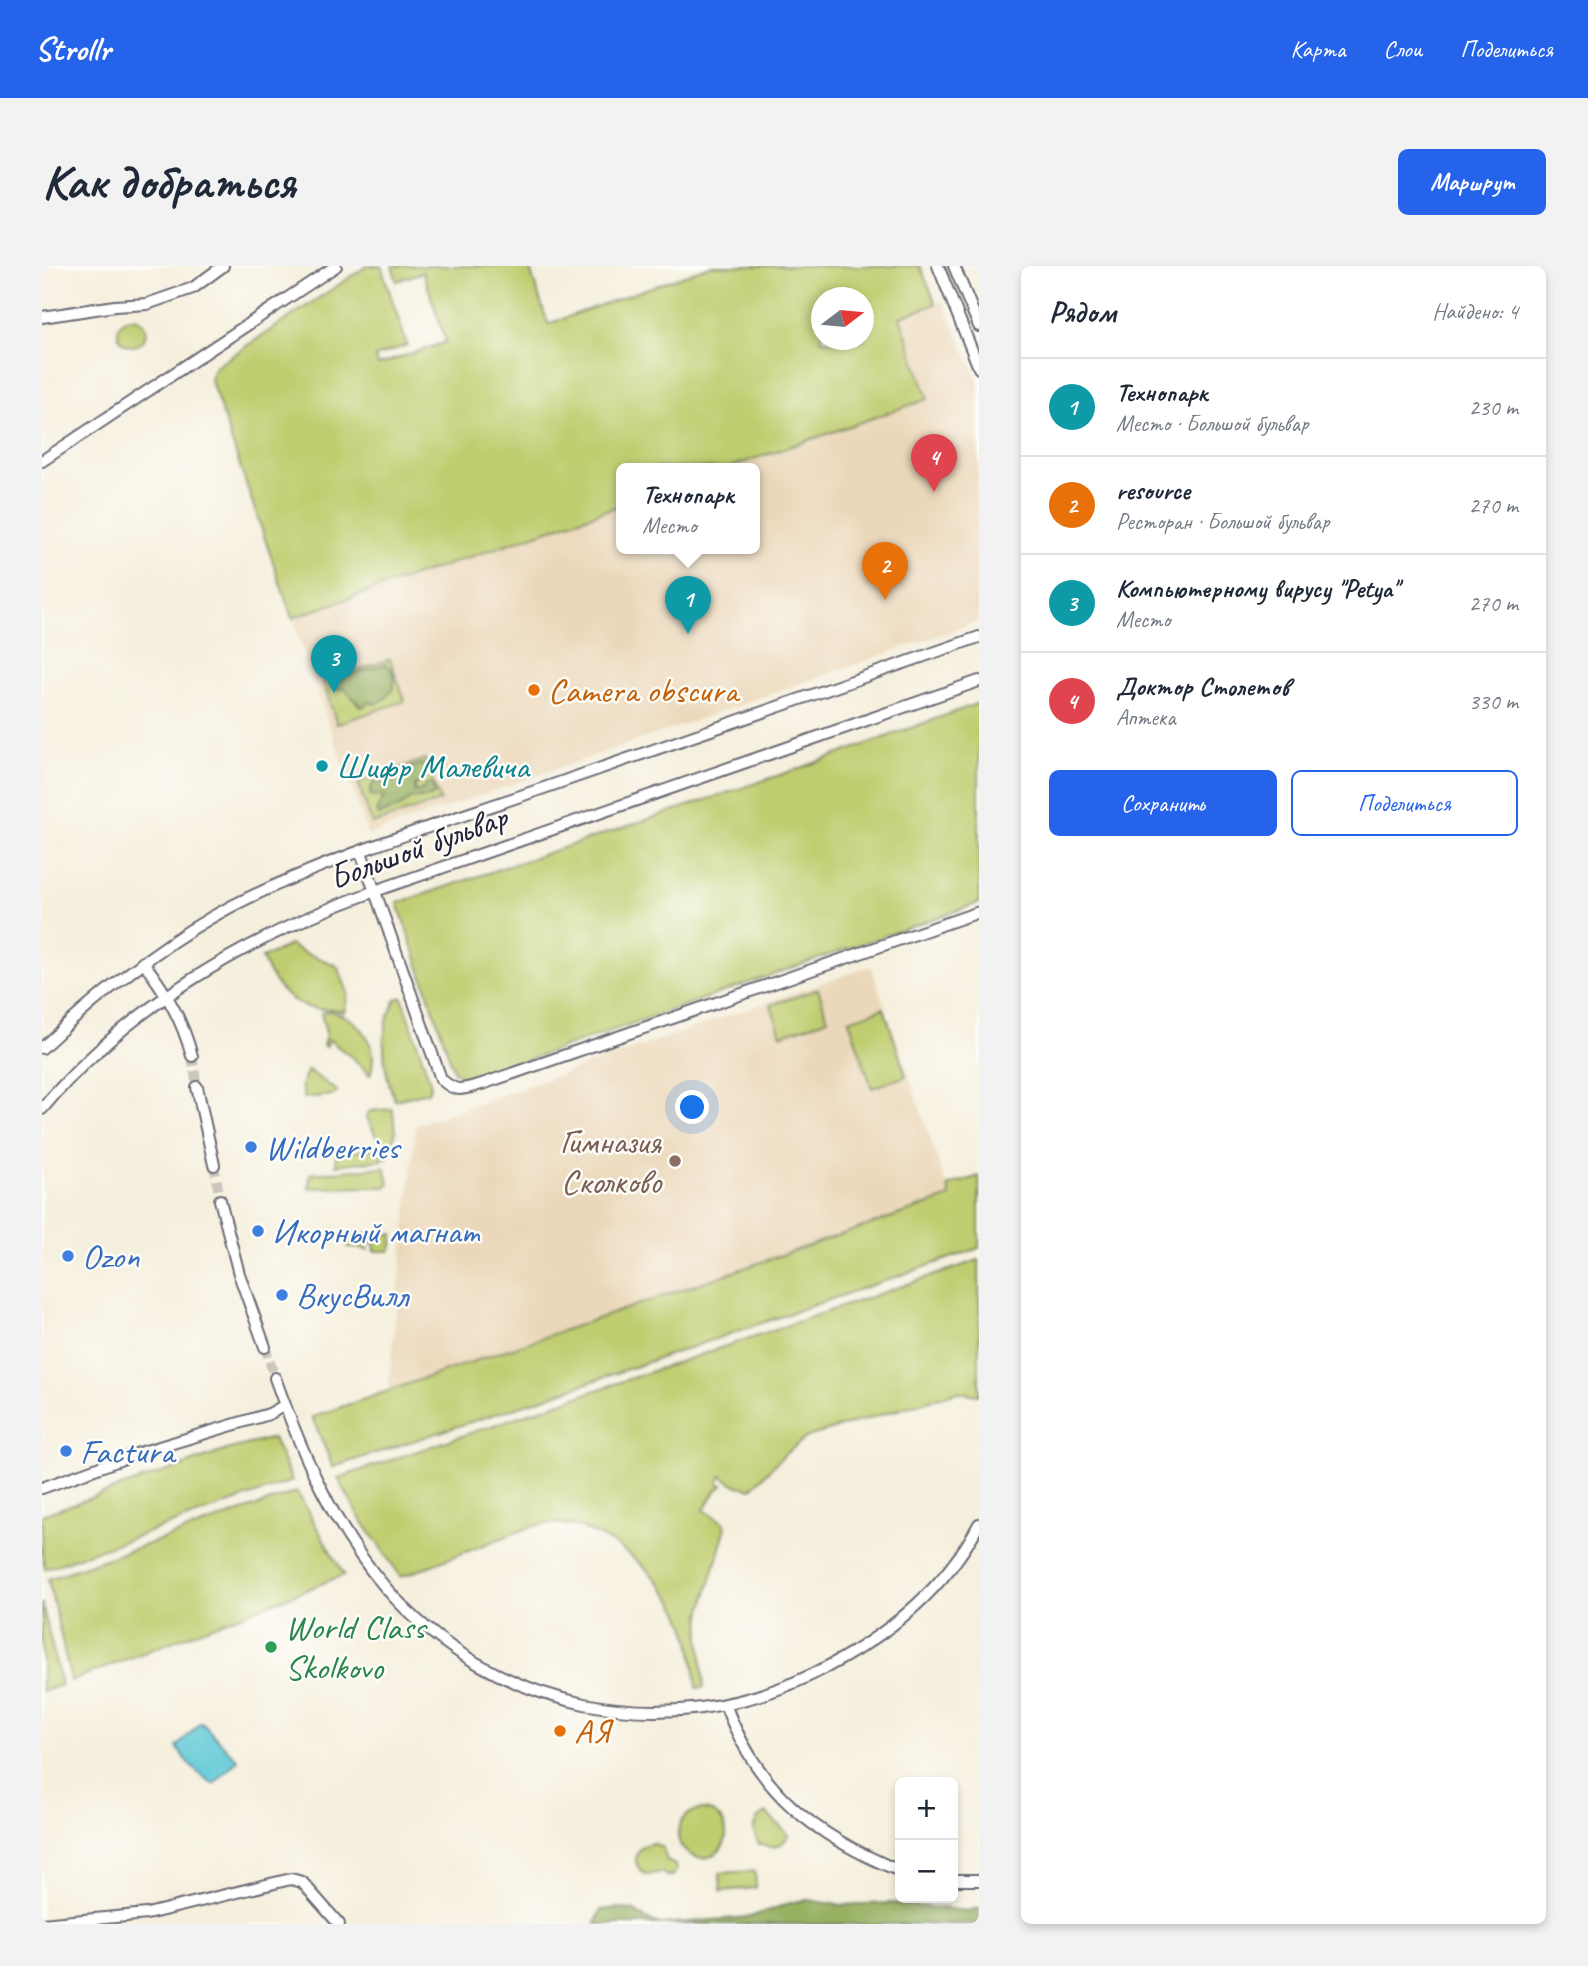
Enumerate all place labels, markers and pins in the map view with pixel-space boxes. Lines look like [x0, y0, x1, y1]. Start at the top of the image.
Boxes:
pin: 4 [911, 434, 957, 492]
pin: 2 [862, 542, 908, 600]
pin: 1 [665, 576, 711, 634]
pin: 3 [311, 635, 357, 693]
place label: Camera obscura [548, 668, 741, 713]
marker: Camera obscura [526, 682, 542, 698]
place label: Шифр Малевича [336, 744, 531, 789]
marker: Шифр Малевича [314, 758, 330, 774]
place label: Гимназия Сколково [560, 1119, 663, 1204]
place label: Wildberries [265, 1125, 402, 1170]
marker: Wildberries [243, 1139, 259, 1155]
marker: Гимназия Сколково [667, 1153, 683, 1169]
place label: Икорный магнат [272, 1209, 481, 1254]
marker: Икорный магнат [250, 1223, 266, 1239]
place label: Ozon [82, 1234, 140, 1279]
marker: Ozon [60, 1248, 76, 1264]
place label: ВкусВилл [296, 1273, 410, 1318]
marker: ВкусВилл [274, 1287, 290, 1303]
place label: Factura [80, 1429, 177, 1474]
marker: Factura [58, 1443, 74, 1459]
place label: World Class Skolkovo [285, 1605, 428, 1690]
marker: World Class Skolkovo [263, 1639, 279, 1655]
place label: АЯ [574, 1709, 615, 1754]
marker: АЯ [552, 1723, 568, 1739]

